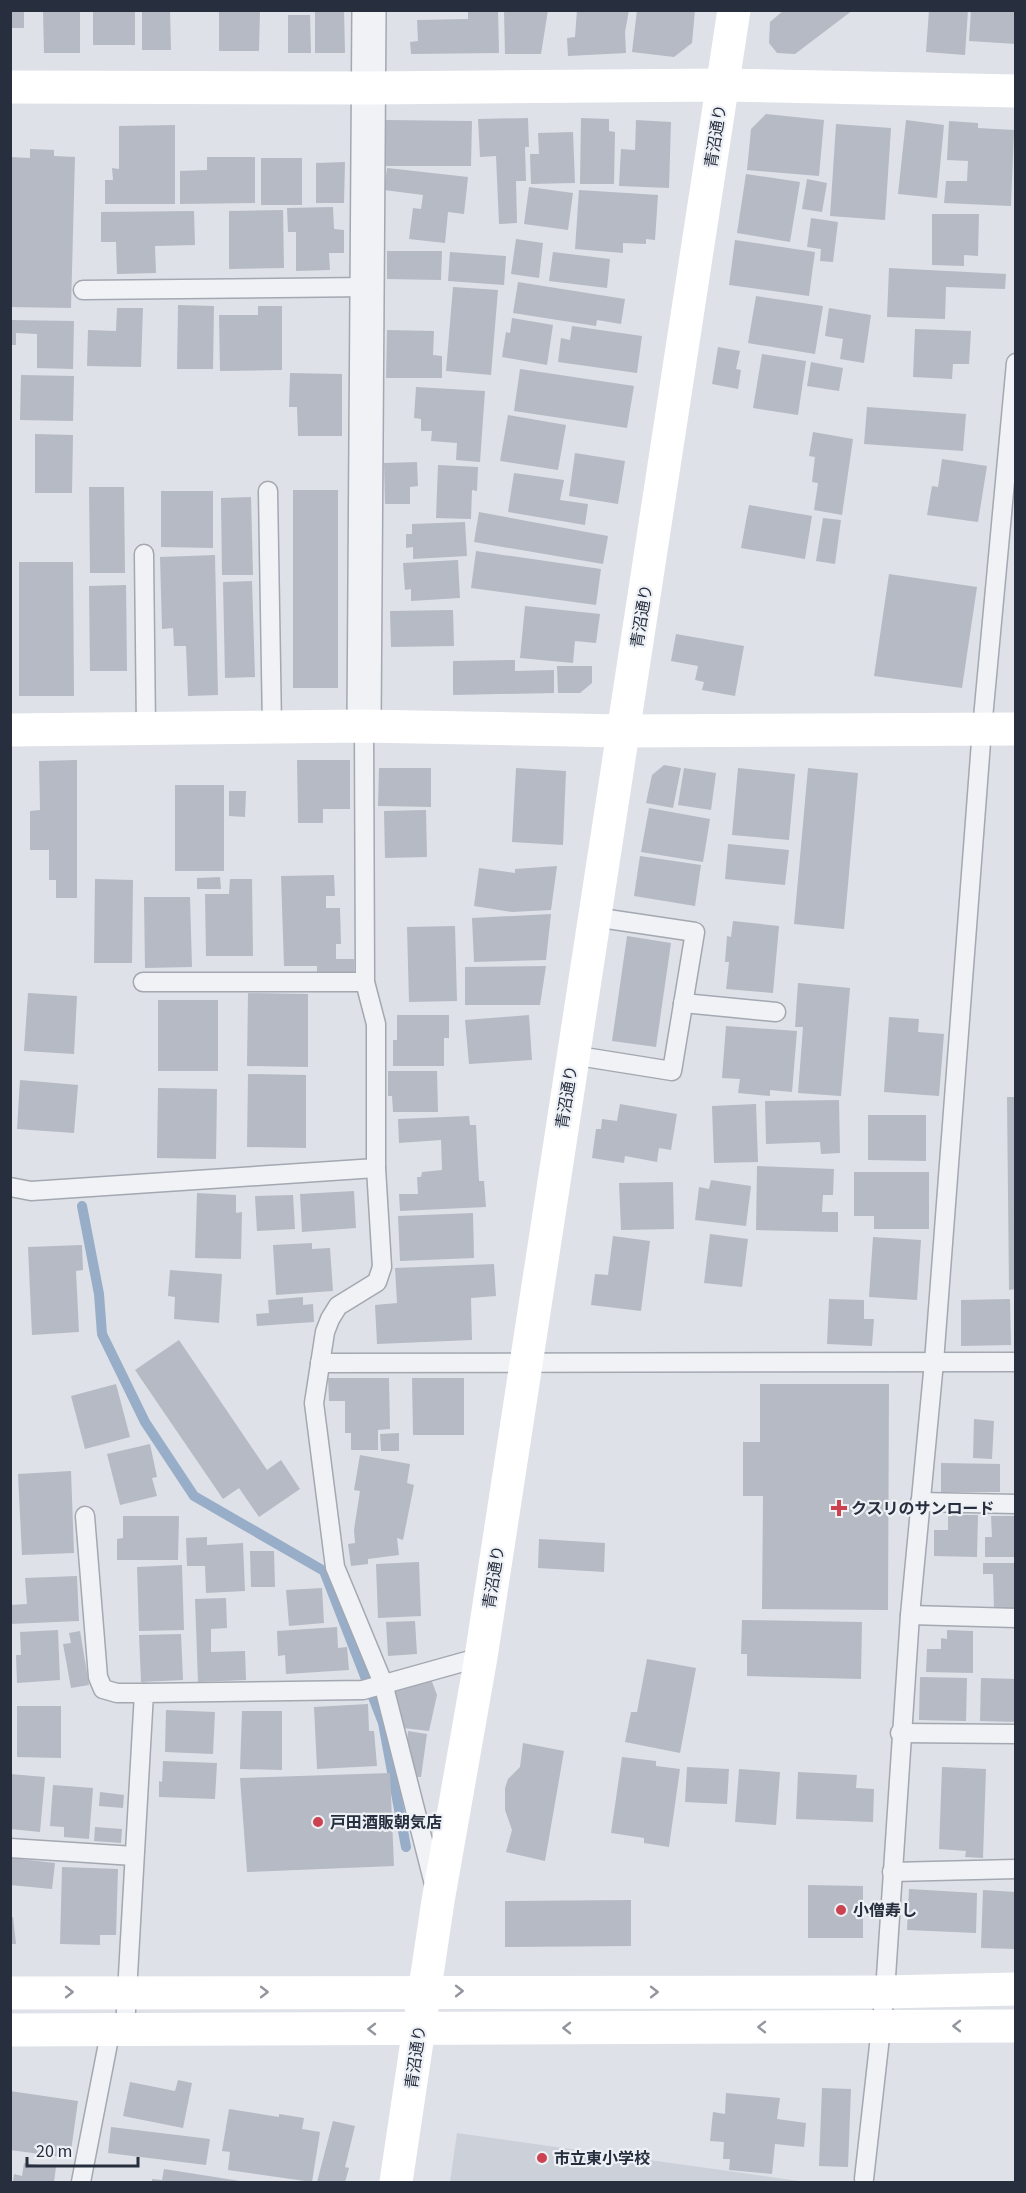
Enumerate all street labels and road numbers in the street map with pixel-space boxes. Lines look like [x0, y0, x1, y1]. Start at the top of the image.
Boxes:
street label: 青沼通り [700, 103, 732, 169]
street label: 青沼通り [626, 583, 658, 649]
street label: 青沼通り [551, 1064, 583, 1130]
street label: 青沼通り [478, 1544, 510, 1610]
street label: 青沼通り [401, 2024, 431, 2090]

